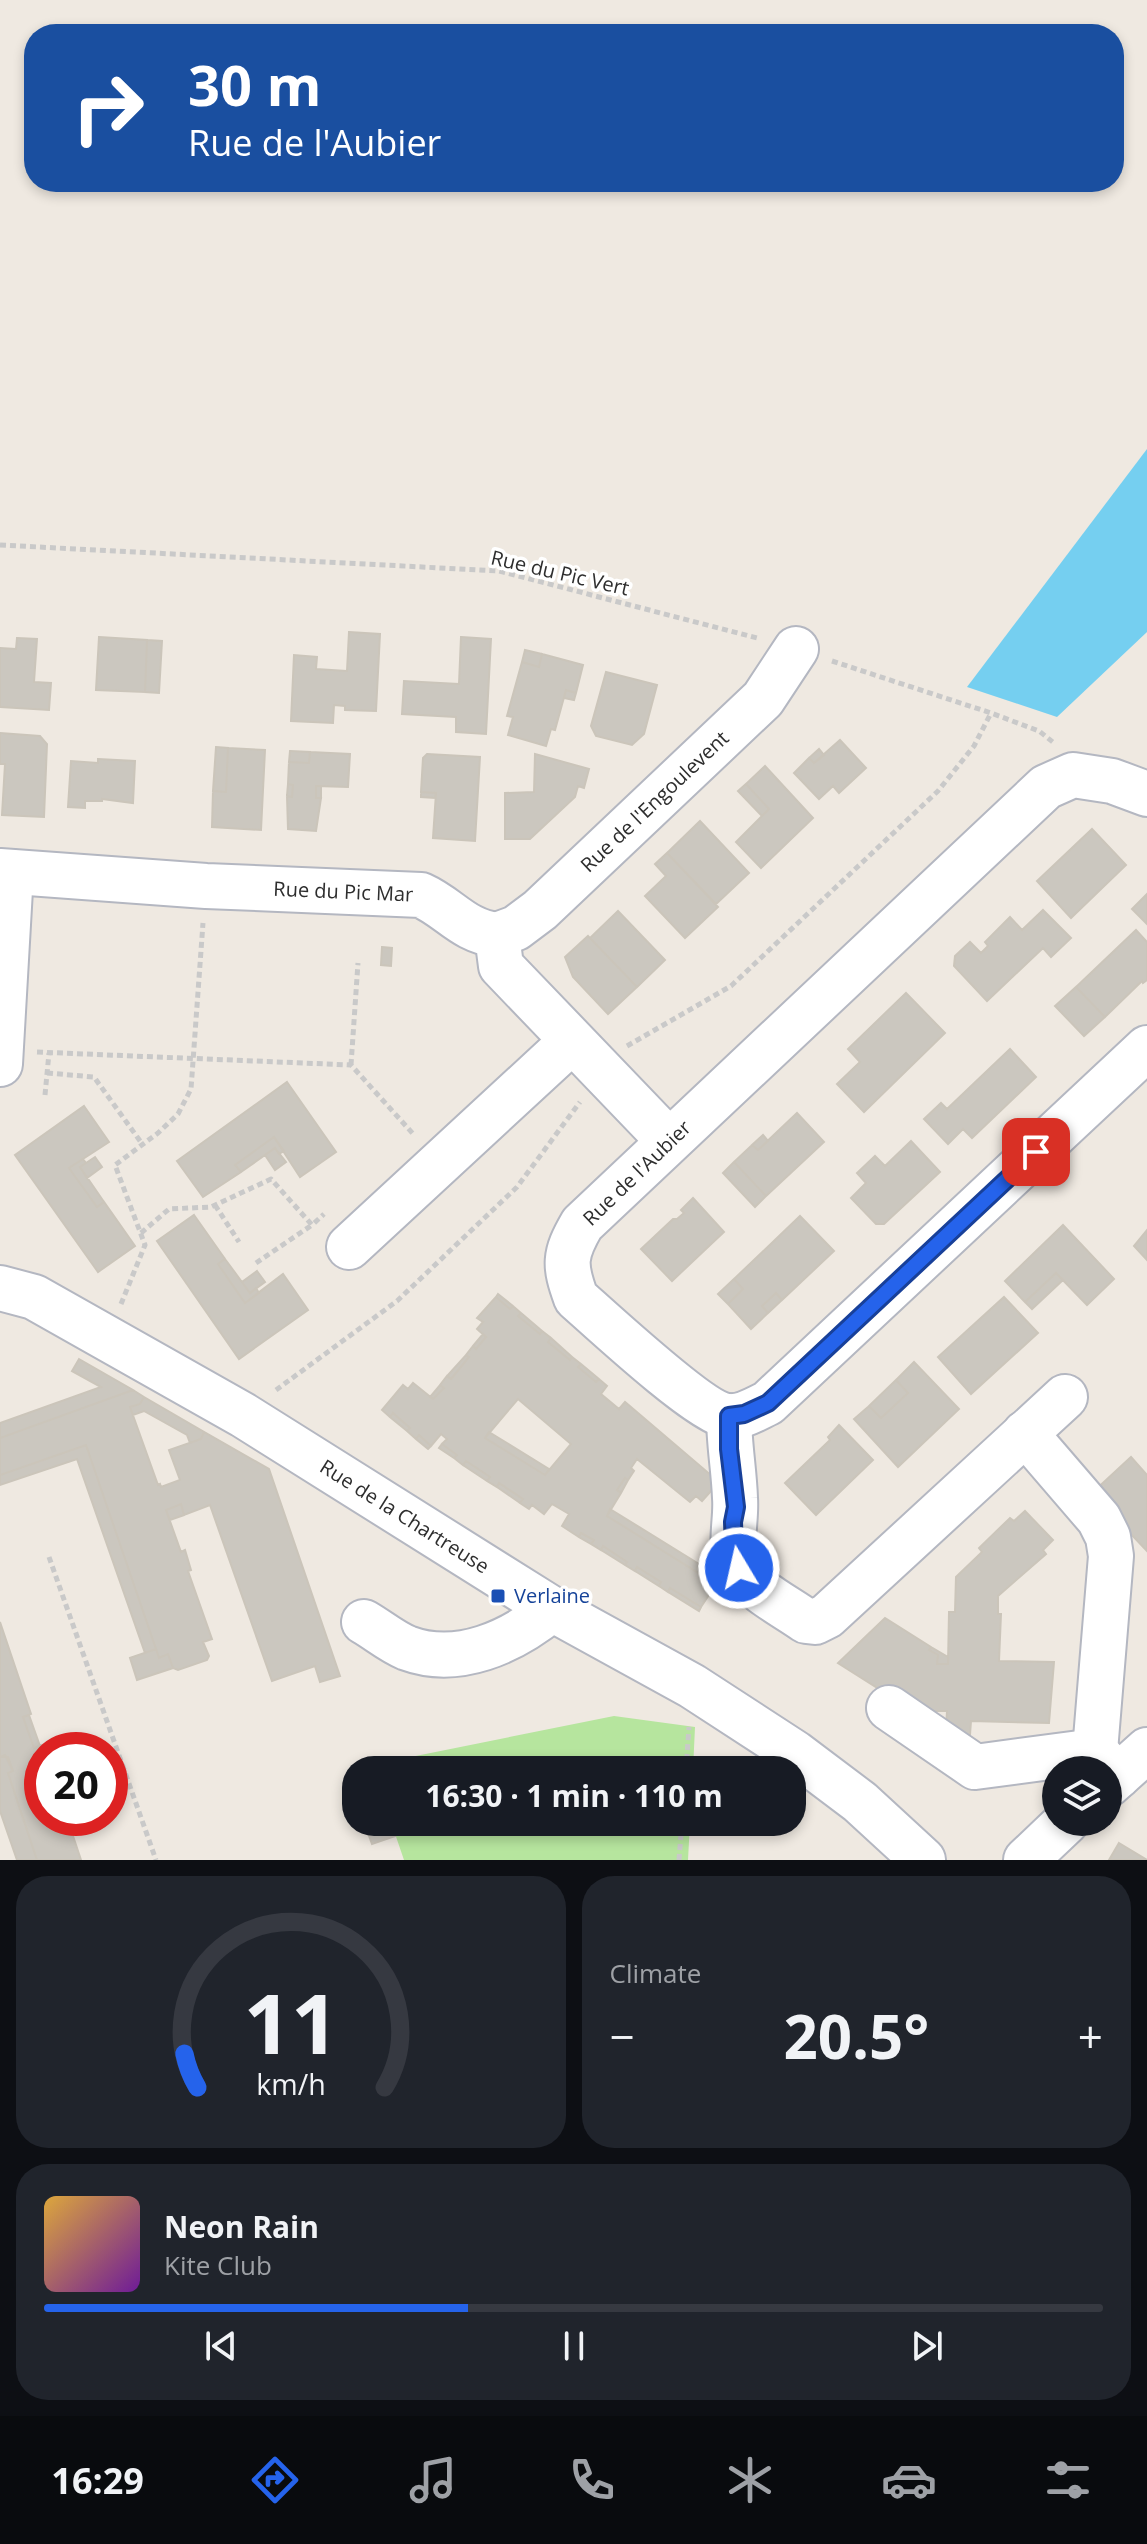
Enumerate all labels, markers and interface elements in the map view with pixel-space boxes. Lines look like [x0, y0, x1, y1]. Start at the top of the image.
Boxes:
text: 30 m [188, 46, 322, 122]
icon: right [56, 56, 160, 160]
text: Rue de l'Aubier [188, 118, 441, 167]
street label: Rue du Pic Vert [488, 543, 632, 602]
street label: Rue de l'Engoulevent [574, 725, 734, 878]
street label: Rue du Pic Mar [273, 875, 414, 908]
street label: Rue de l'Aubier [577, 1114, 697, 1231]
pin [1002, 1118, 1070, 1186]
icon: arrive [1014, 1130, 1058, 1174]
street label: Rue de la Chartreuse [315, 1453, 495, 1579]
position arrow [697, 1526, 781, 1610]
place label: Verlaine [514, 1582, 590, 1609]
marker: Verlaine [489, 1587, 507, 1605]
speed limit sign: 20 [24, 1732, 128, 1836]
map controls [1042, 1756, 1122, 1836]
button: layers [1042, 1756, 1122, 1836]
text: 16:30 · 1 min · 110 m [425, 1775, 723, 1816]
text: Climate [610, 1955, 701, 1991]
text: 11 [243, 1965, 338, 2078]
text: 20.5° [783, 1995, 929, 2077]
text: − [610, 2006, 635, 2066]
text: + [1078, 2006, 1103, 2066]
text: km/h [256, 2064, 325, 2103]
text: Neon Rain [164, 2206, 319, 2247]
text: Kite Club [164, 2247, 272, 2283]
icon: previous [199, 2324, 243, 2368]
icon: pause [552, 2324, 596, 2368]
icon: next [905, 2324, 949, 2368]
icon: directions [247, 2452, 303, 2508]
icon: music [405, 2452, 461, 2508]
icon: phone [564, 2452, 620, 2508]
icon: climate [722, 2452, 778, 2508]
icon: car [881, 2452, 937, 2508]
icon: filters [1040, 2452, 1096, 2508]
text: 16:29 [51, 2456, 144, 2505]

